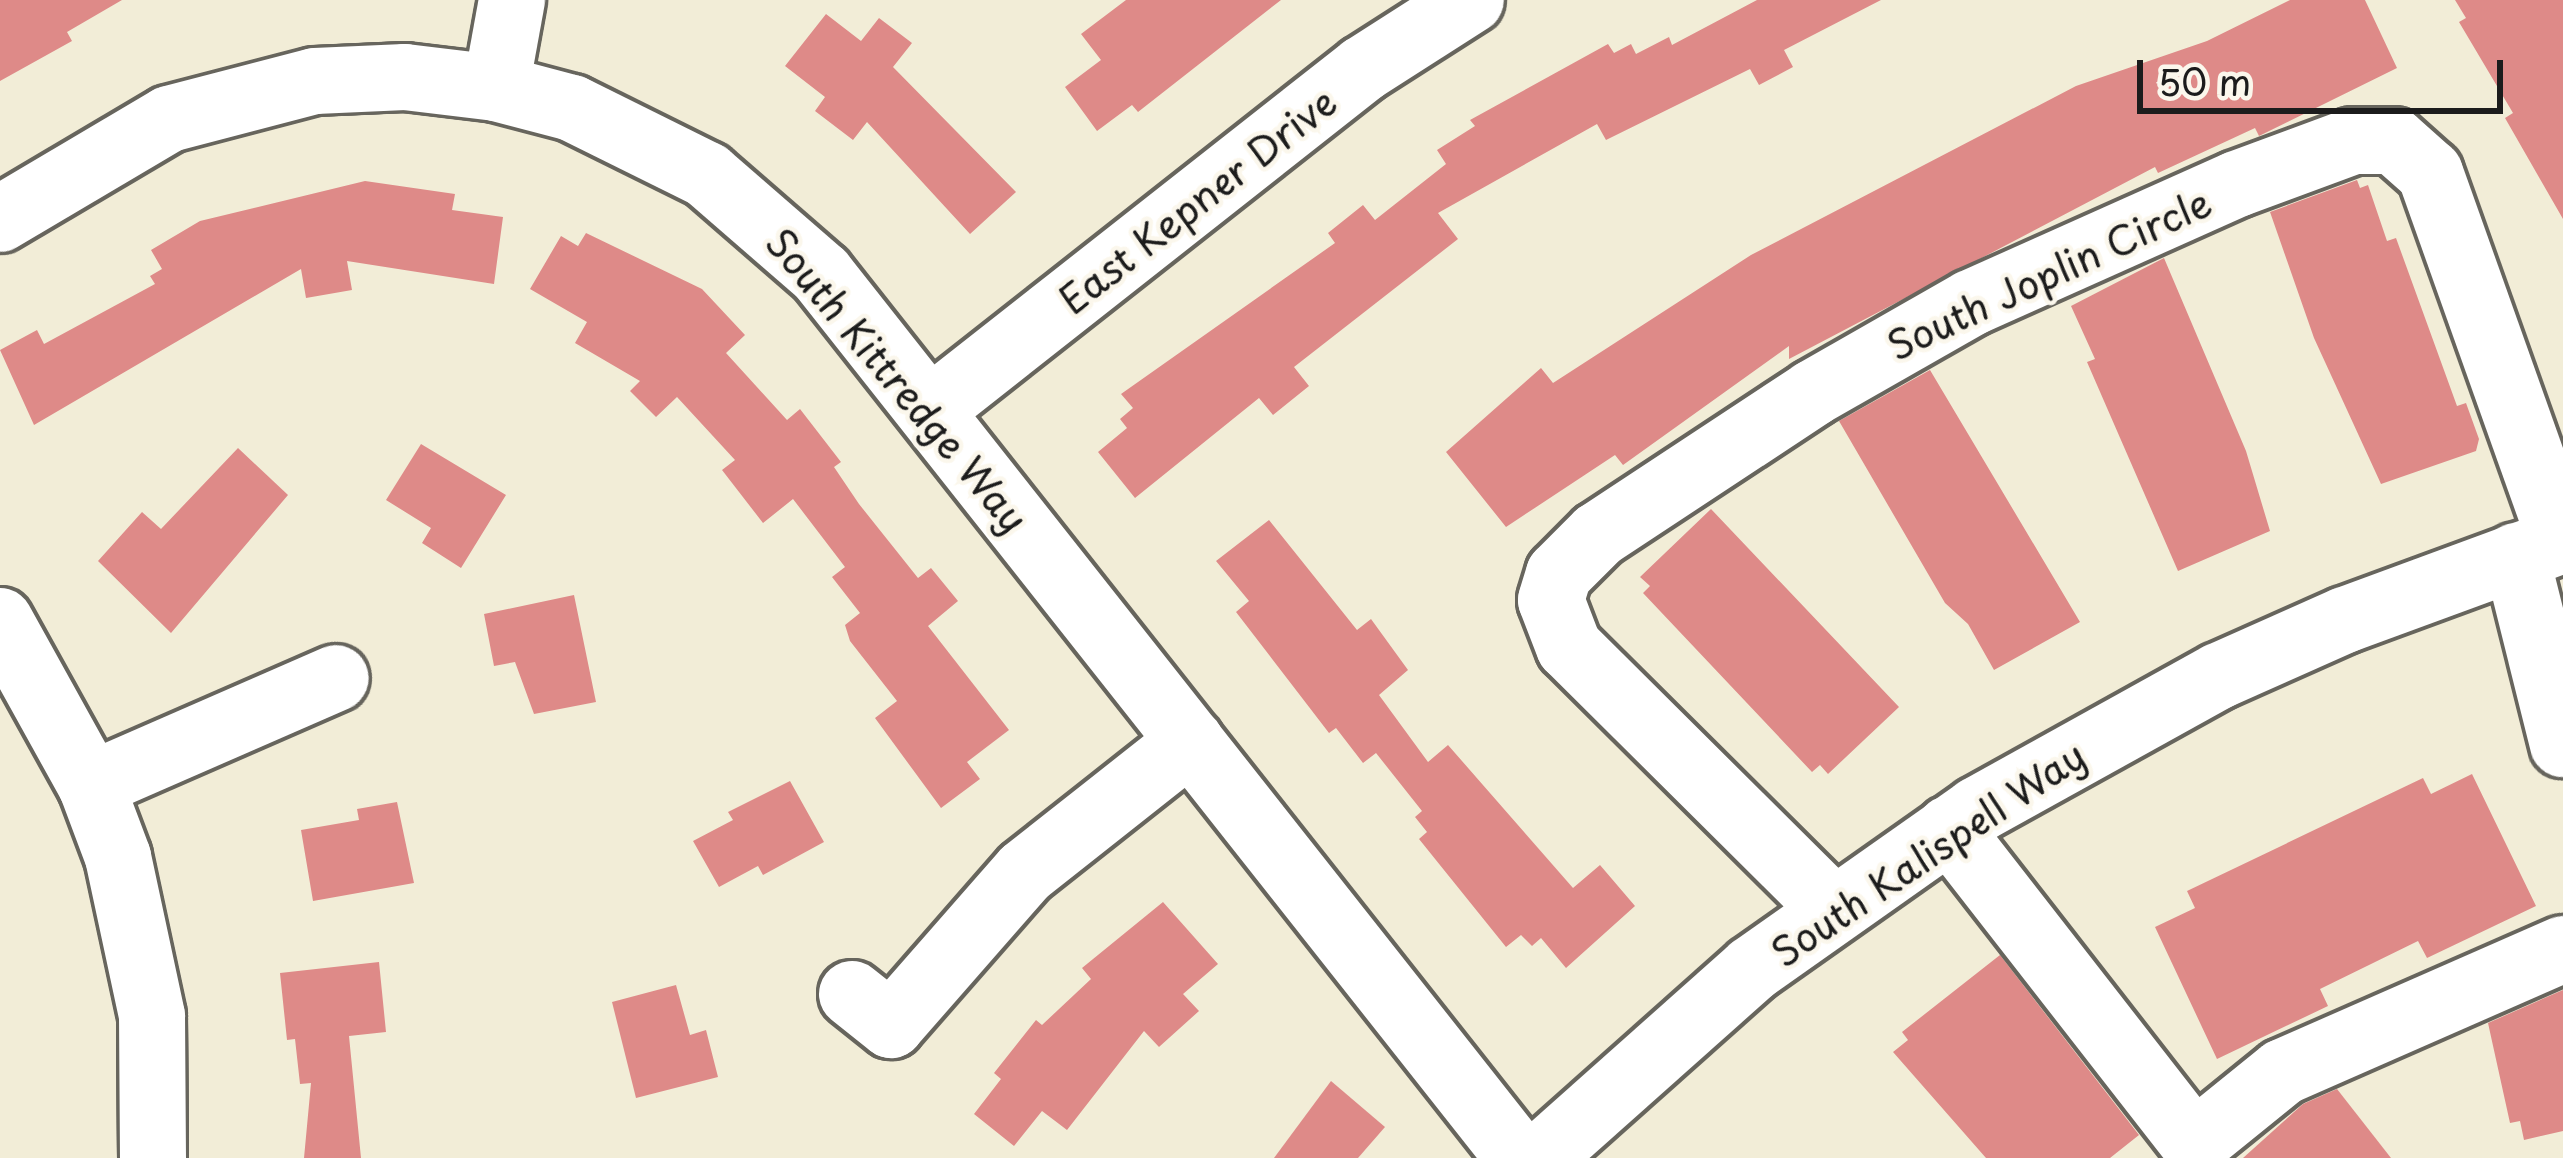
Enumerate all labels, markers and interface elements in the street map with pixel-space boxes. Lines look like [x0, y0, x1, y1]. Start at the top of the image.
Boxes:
scale bar [2143, 36, 2509, 110]
text: 50 m [2158, 54, 2251, 108]
street label: East Kepner Drive [1048, 77, 1346, 323]
street label: South Joplin Circle [1877, 176, 2221, 370]
street label: South Kittredge Way [756, 217, 1040, 543]
street label: South Kalispell Way [1760, 729, 2096, 977]

